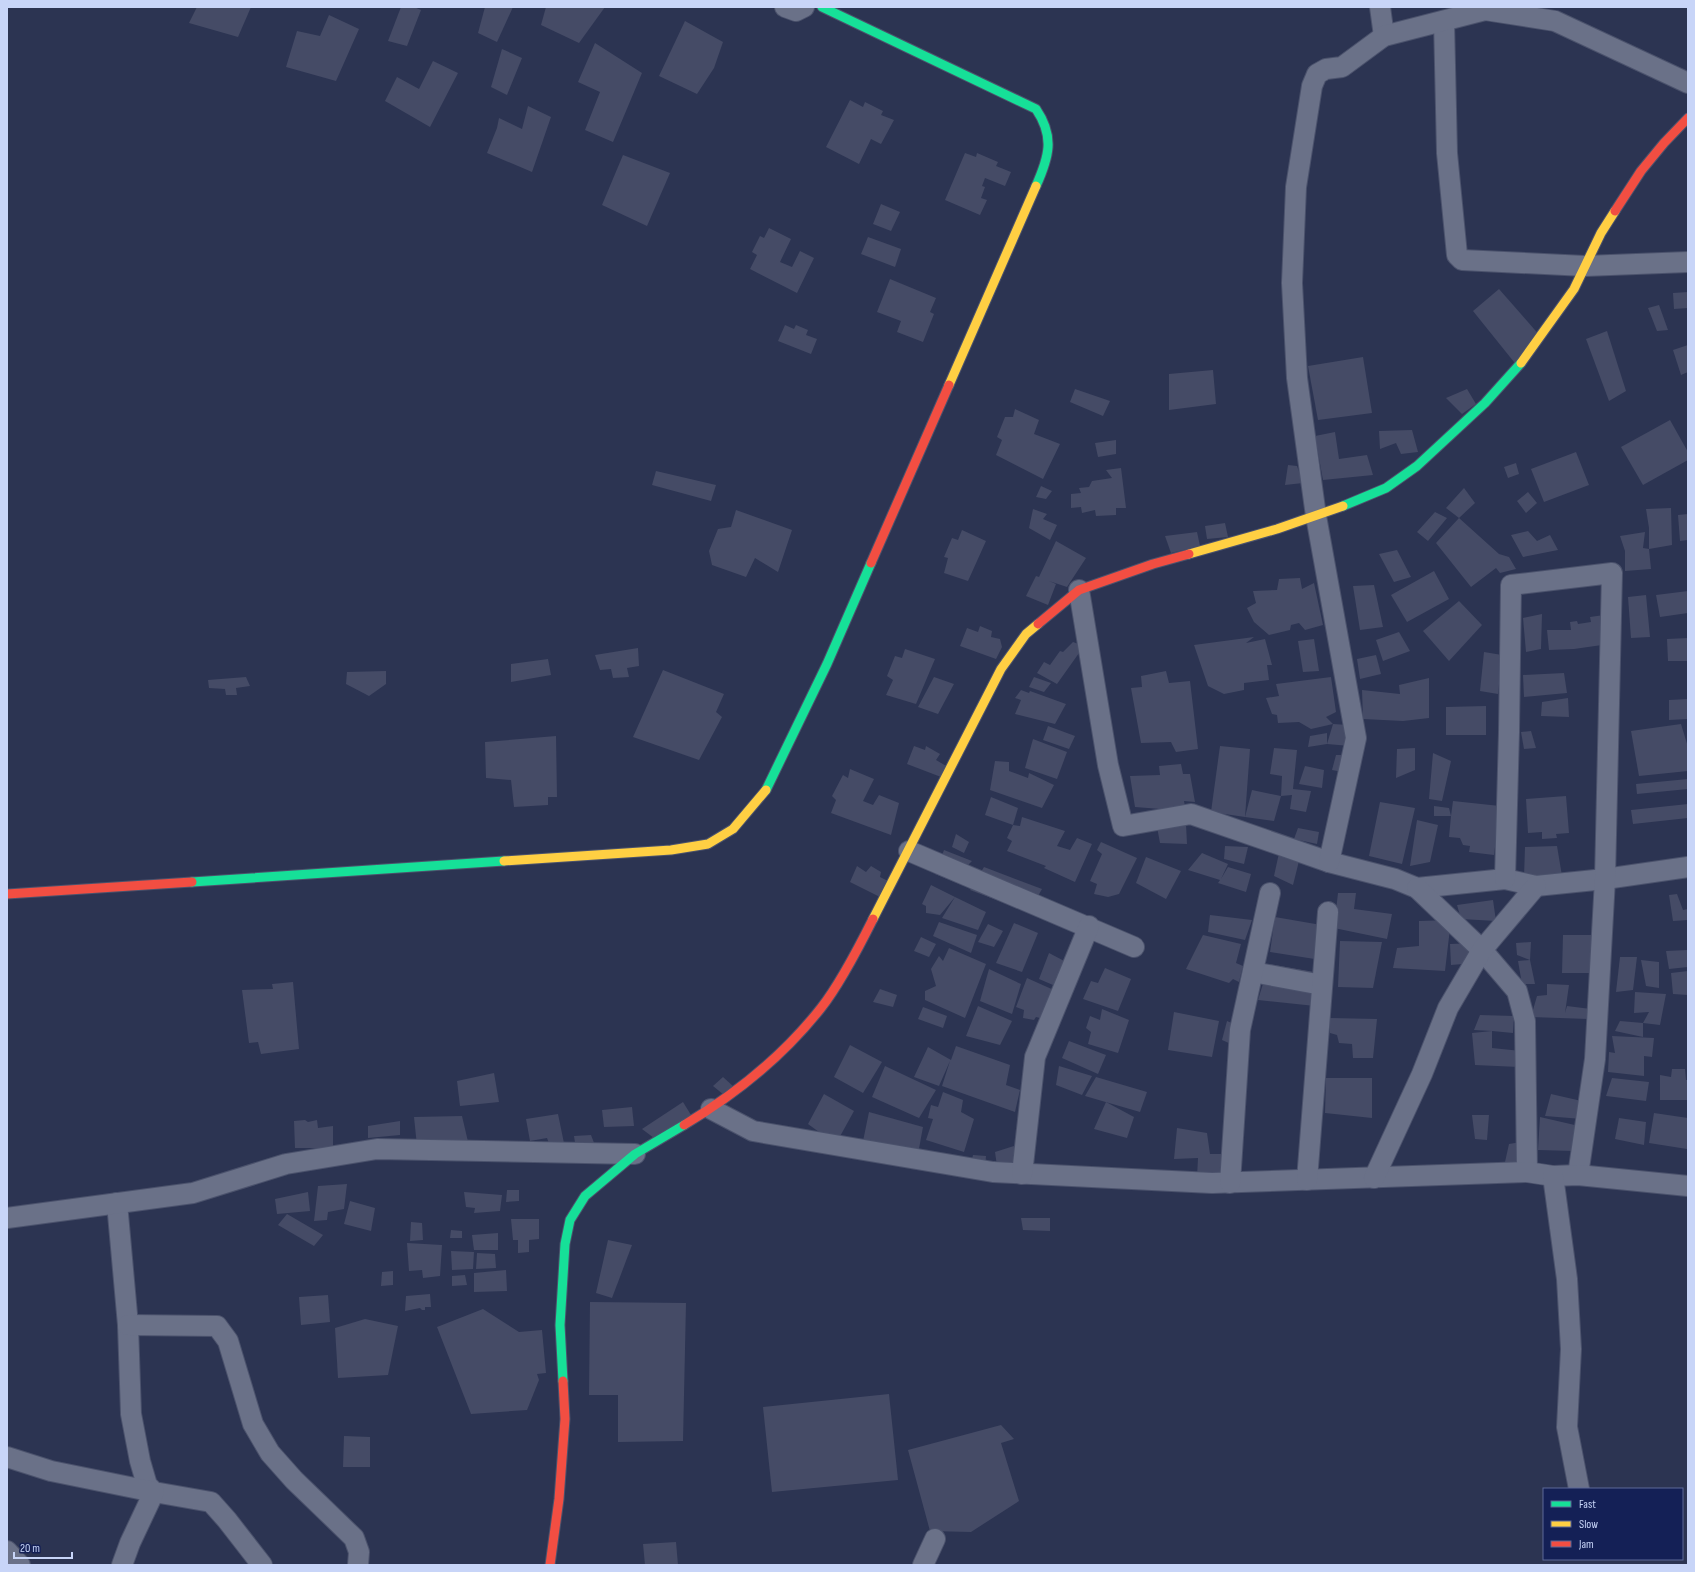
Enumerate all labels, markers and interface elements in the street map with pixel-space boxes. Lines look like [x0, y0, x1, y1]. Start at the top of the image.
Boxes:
legend [1543, 1488, 1683, 1560]
text: Fast [1579, 1497, 1596, 1512]
text: Slow [1579, 1517, 1598, 1532]
scale bar [14, 1534, 72, 1560]
text: Jam [1578, 1537, 1594, 1552]
text: 20 m [20, 1541, 40, 1556]

